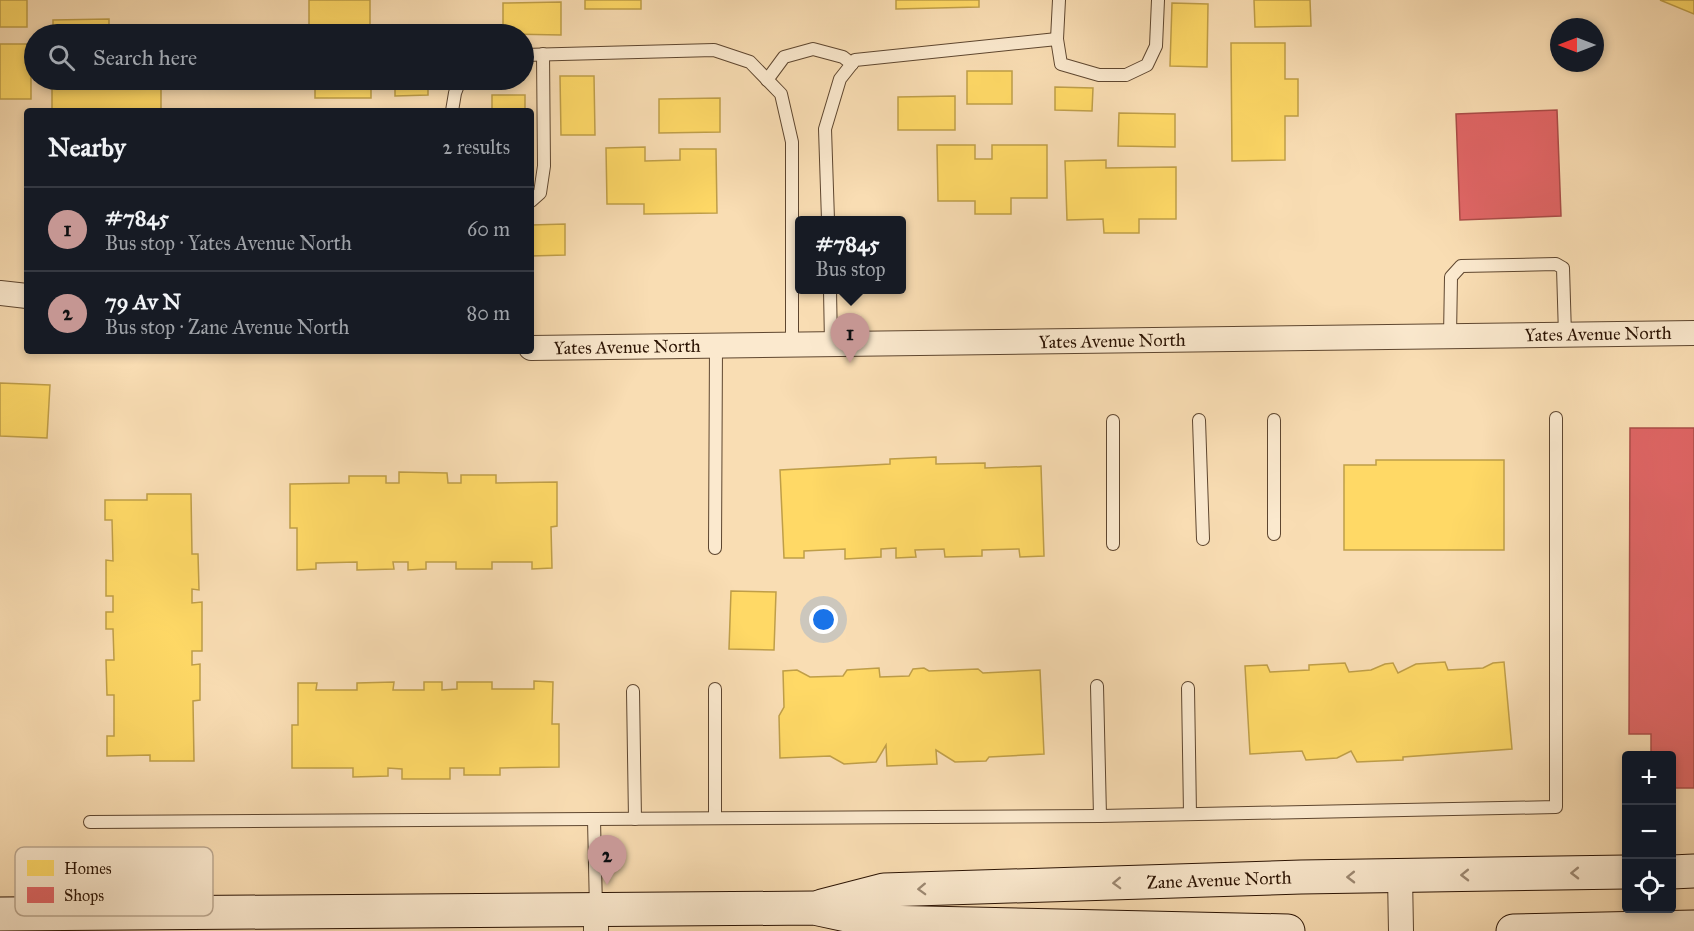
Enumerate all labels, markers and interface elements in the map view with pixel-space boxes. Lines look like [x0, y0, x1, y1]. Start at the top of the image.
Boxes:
north arrow [1550, 18, 1604, 72]
search box [24, 24, 534, 90]
icon: search [45, 41, 78, 74]
text: Search here [93, 44, 197, 71]
text: Nearby [48, 131, 126, 163]
text: 2 results [442, 135, 510, 159]
text: #7845 [105, 204, 169, 231]
popup [795, 216, 906, 294]
text: 1 [64, 217, 71, 241]
text: 60 m [467, 217, 510, 241]
text: #7845 [815, 230, 879, 257]
text: Bus stop · Yates Avenue North [105, 231, 352, 255]
text: Bus stop [815, 257, 886, 281]
text: 79 Av N [105, 288, 181, 315]
text: 2 [63, 301, 72, 325]
text: 80 m [467, 301, 510, 325]
pin: 1 [830, 314, 870, 363]
text: Bus stop · Zane Avenue North [105, 315, 349, 339]
street label: Yates Avenue North [1524, 322, 1672, 346]
street label: Yates Avenue North [1038, 329, 1186, 353]
street label: Yates Avenue North [553, 335, 701, 359]
your location [809, 605, 838, 634]
map controls [1622, 751, 1676, 913]
button: + [1622, 751, 1676, 805]
button: − [1622, 805, 1676, 859]
pin: 2 [588, 836, 626, 885]
legend [15, 847, 213, 916]
text: Homes [64, 859, 112, 878]
button: locate [1622, 859, 1676, 913]
street label: Zane Avenue North [1146, 866, 1292, 894]
one-way arrow [1571, 867, 1580, 879]
one-way arrow [1461, 869, 1470, 881]
one-way arrow [1346, 871, 1355, 883]
one-way arrow [1112, 877, 1121, 889]
one-way arrow [917, 883, 926, 895]
text: Shops [64, 886, 104, 905]

